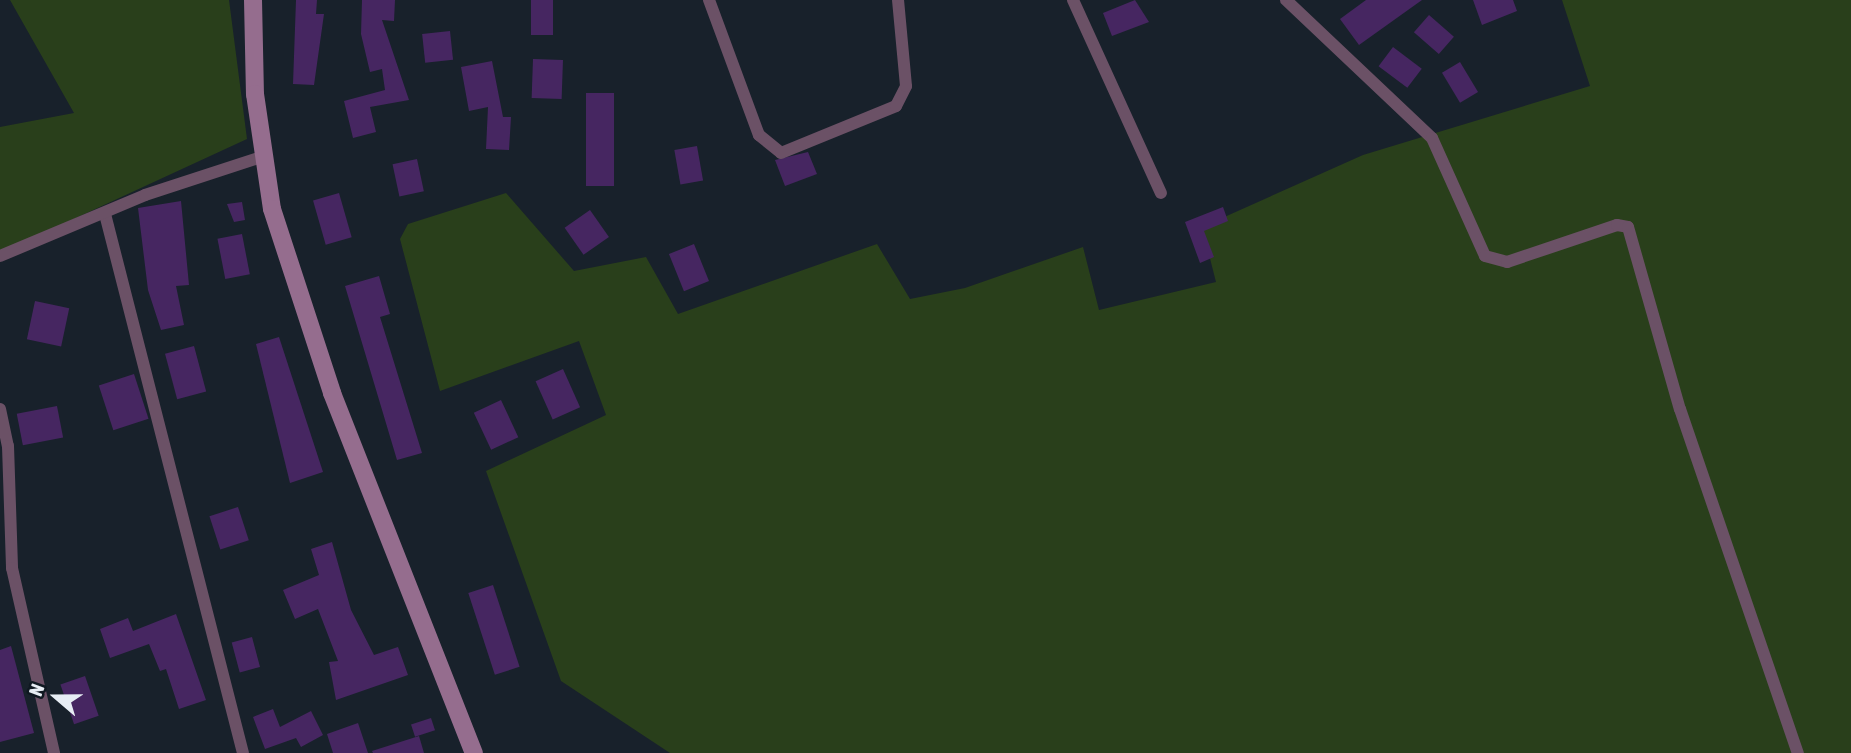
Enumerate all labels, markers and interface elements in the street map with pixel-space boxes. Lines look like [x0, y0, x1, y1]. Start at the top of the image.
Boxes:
north arrow [21, 662, 91, 732]
text: N [24, 681, 49, 699]

